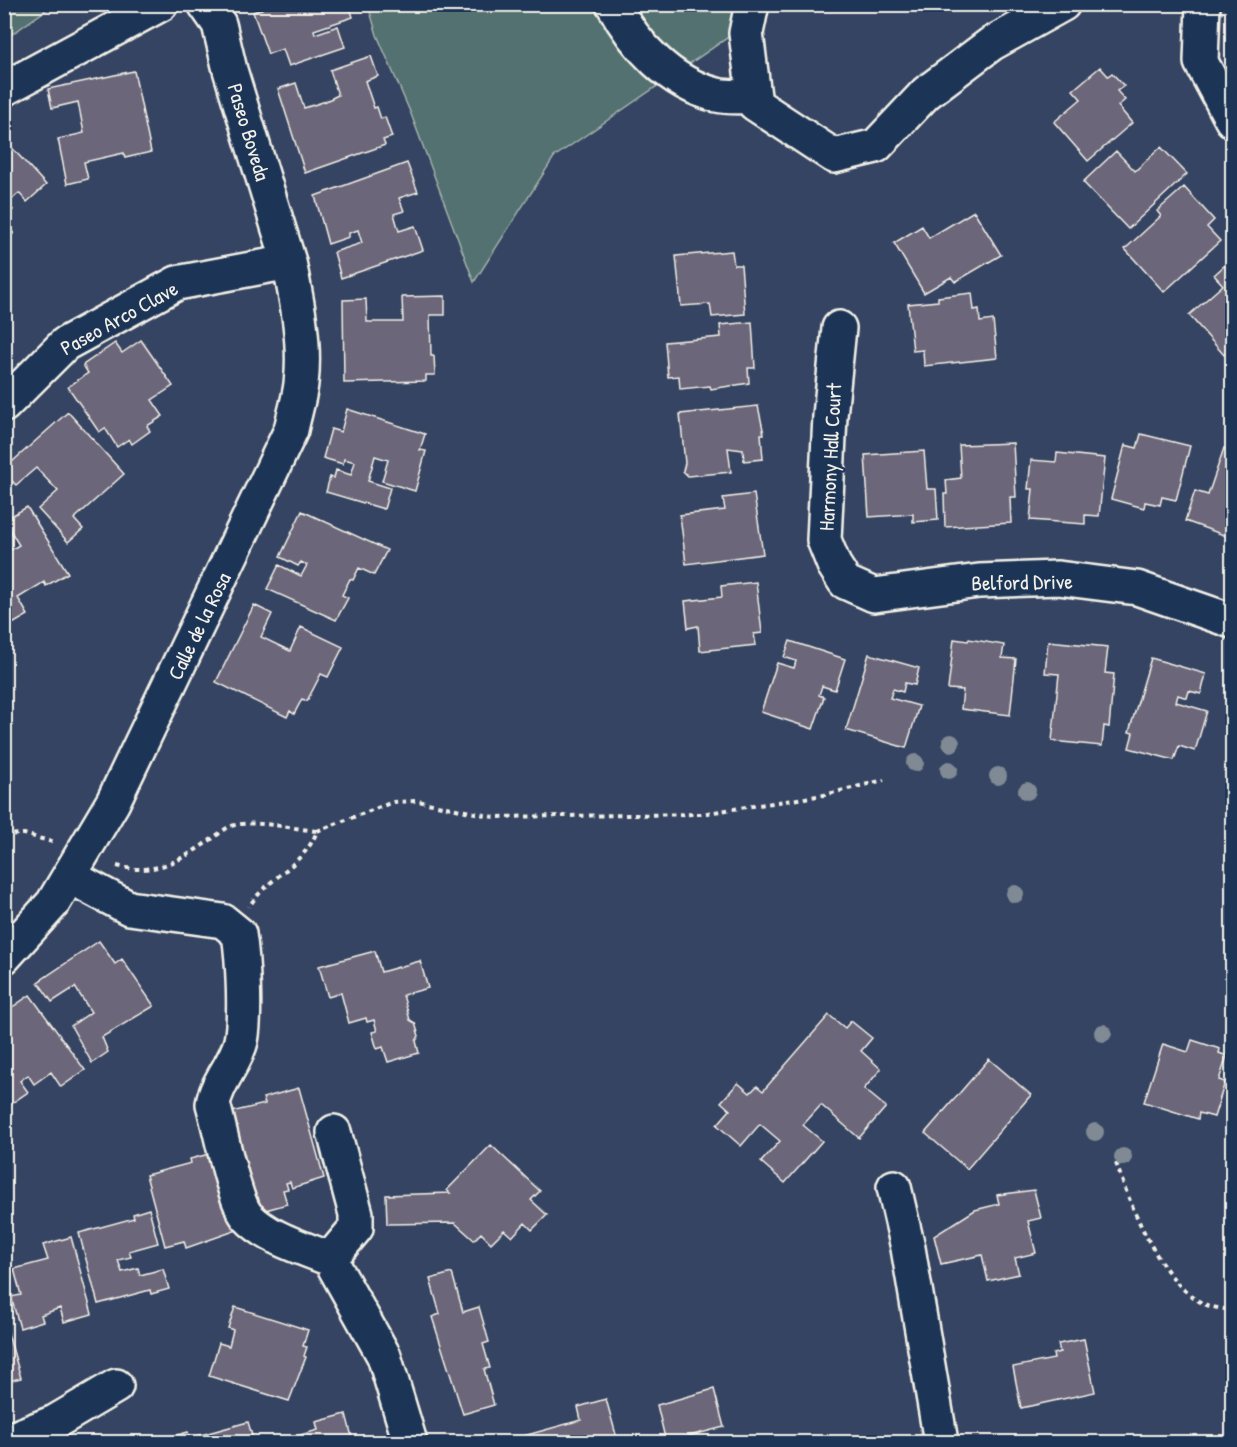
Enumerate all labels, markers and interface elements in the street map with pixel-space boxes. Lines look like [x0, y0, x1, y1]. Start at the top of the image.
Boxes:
street label: Paseo Boveda [220, 80, 278, 184]
street label: Paseo Arco Clave [55, 274, 183, 362]
street label: Harmony Hall Court [812, 382, 848, 532]
street label: Calle de la Rosa [160, 567, 238, 685]
street label: Belford Drive [971, 567, 1073, 597]

